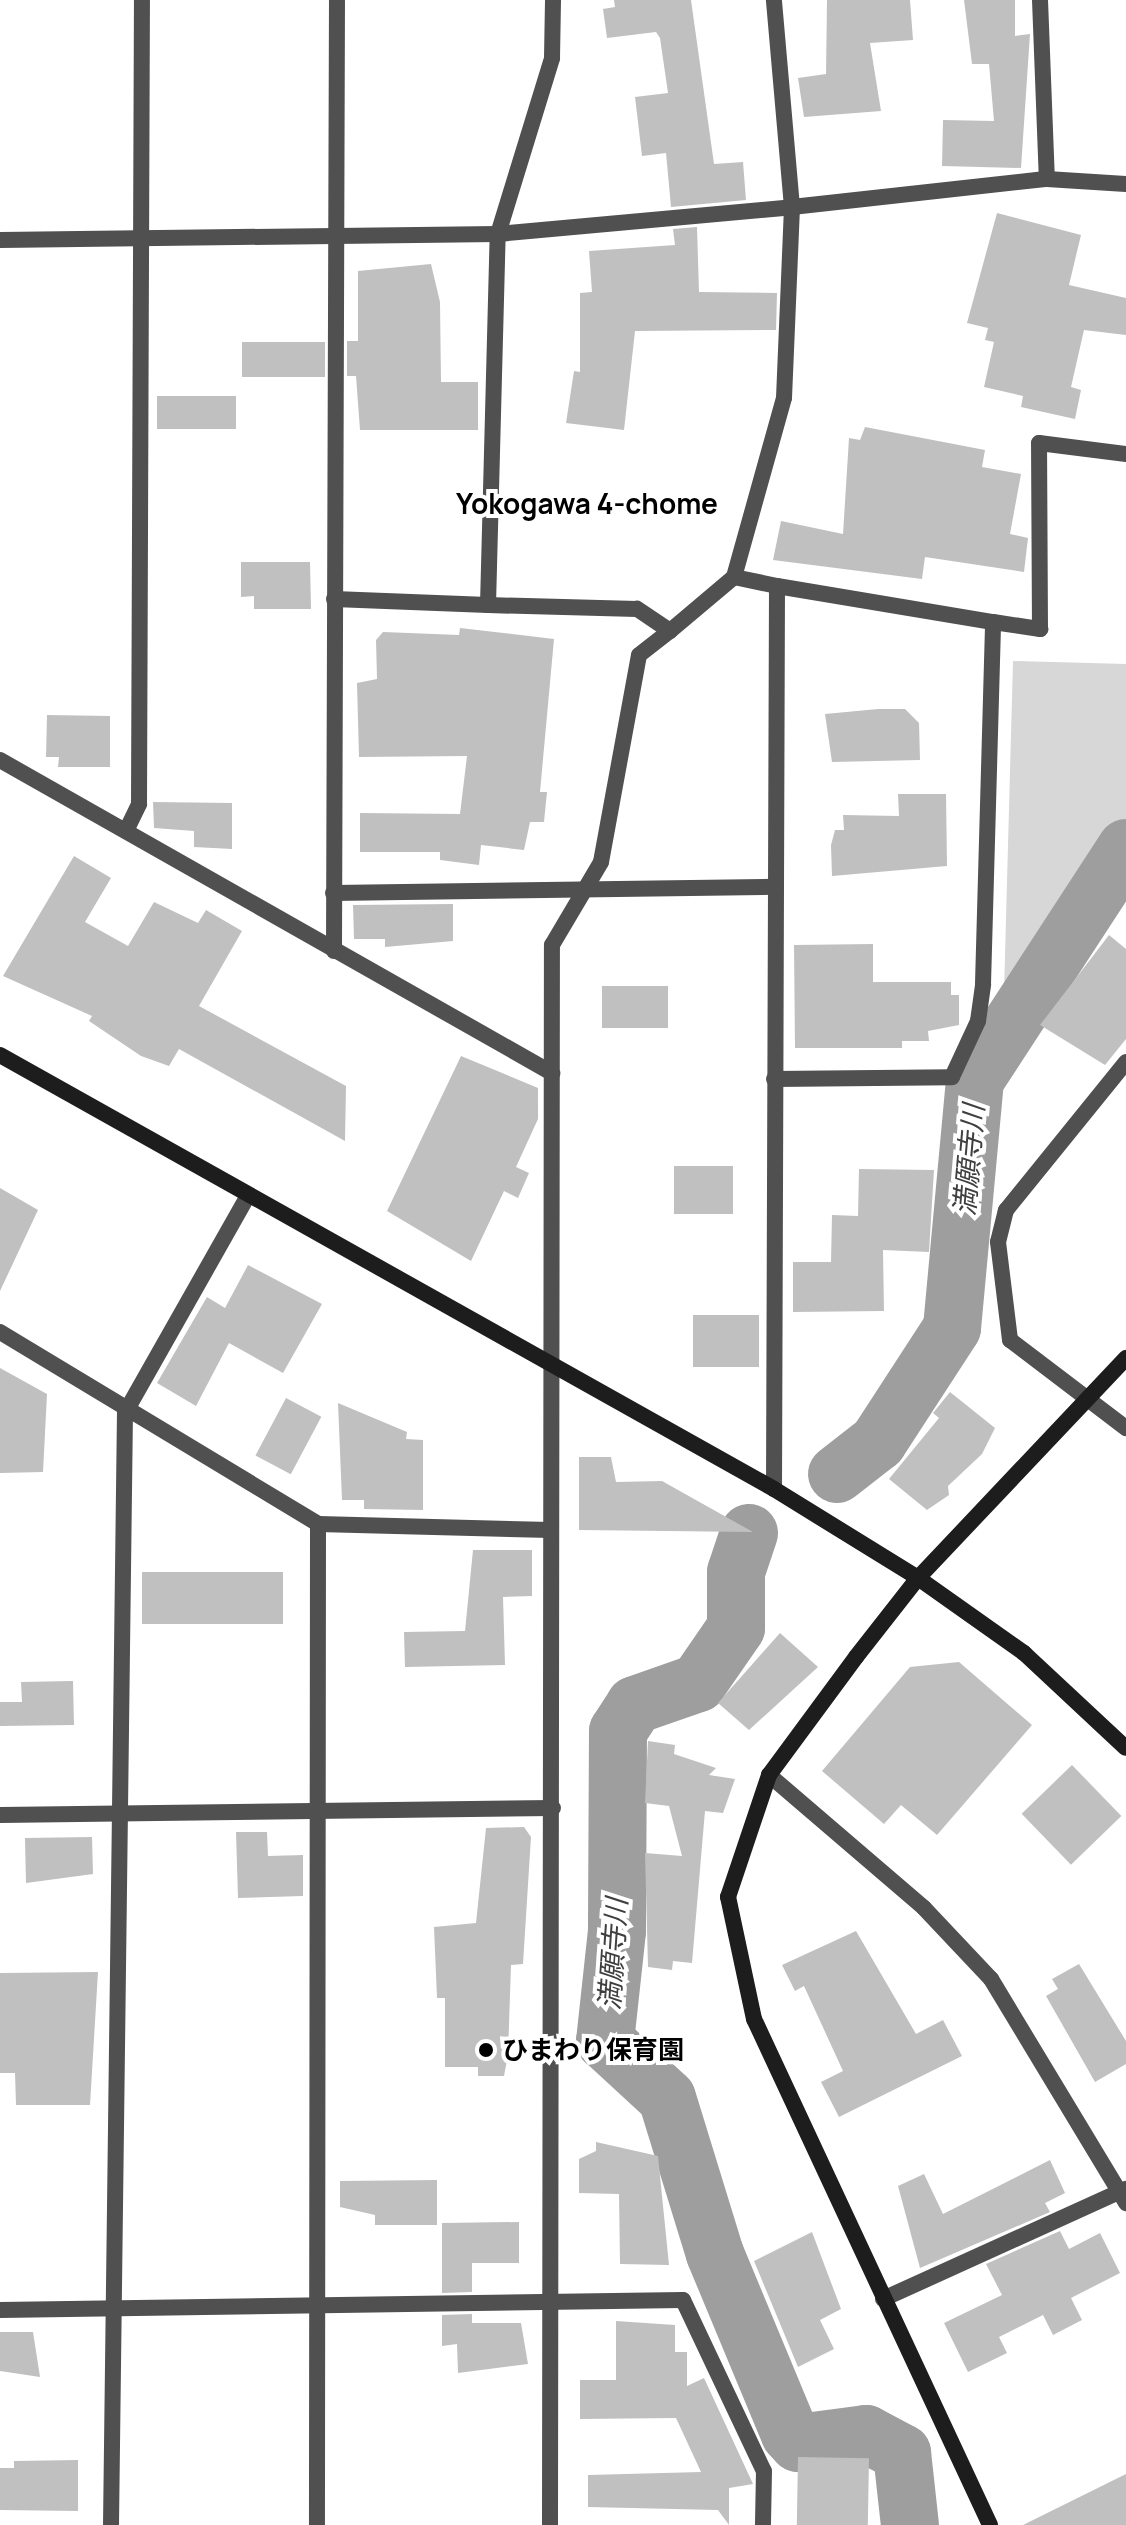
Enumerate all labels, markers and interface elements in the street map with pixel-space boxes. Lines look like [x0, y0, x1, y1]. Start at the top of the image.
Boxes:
district label: Yokogawa 4-chome [456, 486, 718, 520]
water label: 満願寺川 [946, 1103, 990, 1217]
water label: 満願寺川 [591, 1897, 633, 2011]
place label: ひまわり保育園 [502, 2034, 684, 2066]
marker: ひまわり保育園 [477, 2041, 495, 2059]

